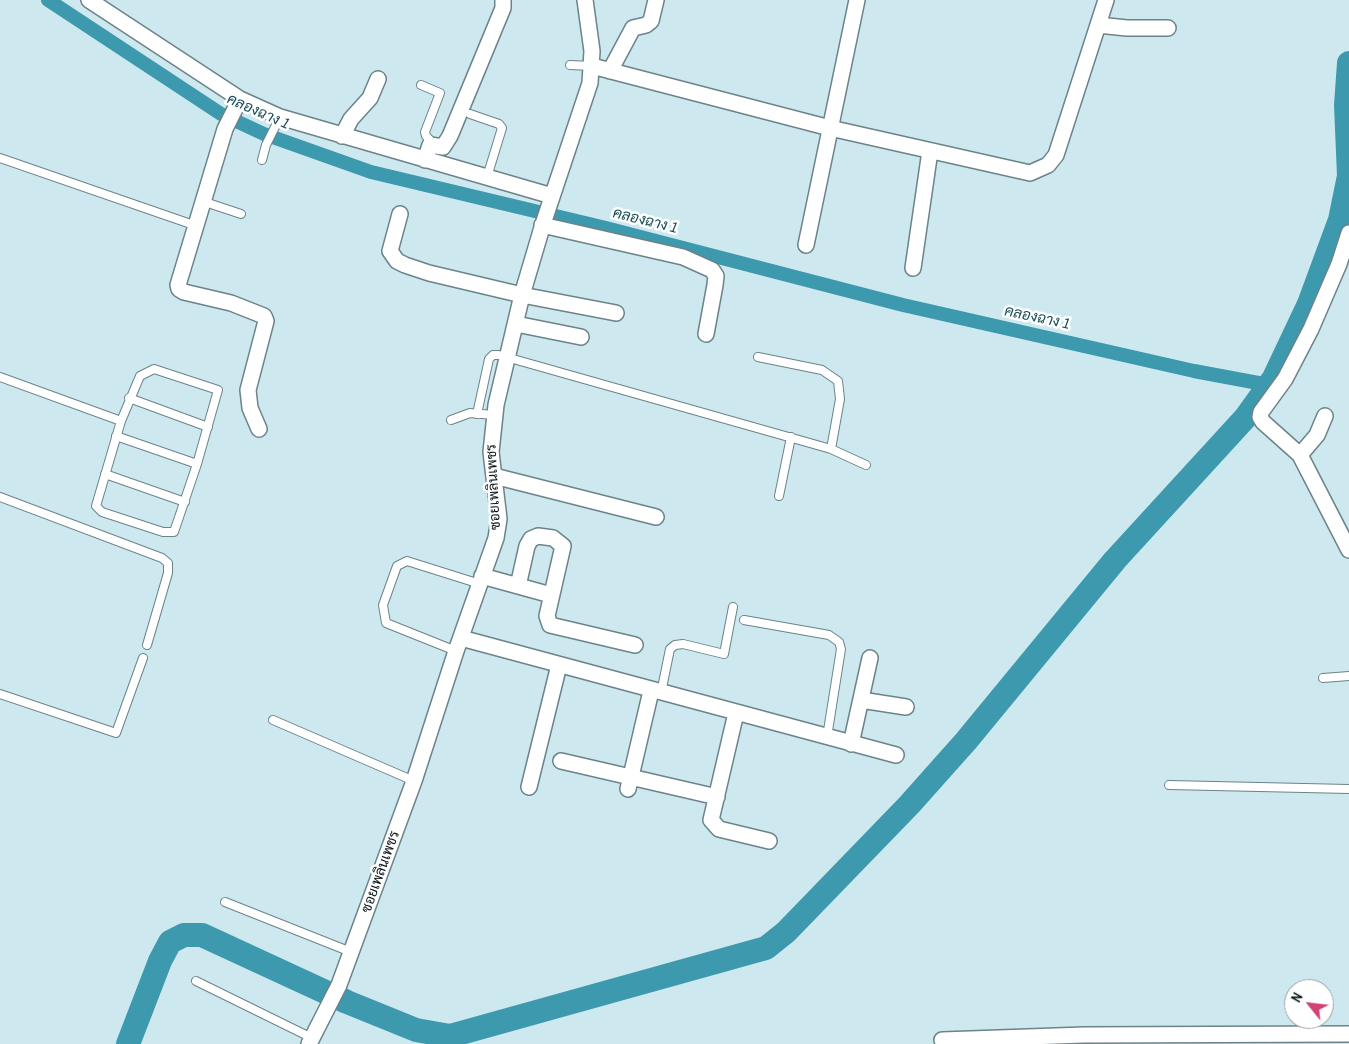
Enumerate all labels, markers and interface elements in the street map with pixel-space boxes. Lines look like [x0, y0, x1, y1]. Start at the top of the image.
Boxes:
water label: คลองฉาง 1 [224, 90, 292, 134]
water label: คลองฉาง 1 [611, 204, 679, 238]
water label: คลองฉาง 1 [1003, 302, 1071, 334]
street label: ซอยเพลินเพชร [483, 444, 505, 530]
street label: ซอยเพลินเพชร [358, 829, 404, 915]
north arrow [1284, 979, 1334, 1029]
text: N [1287, 989, 1307, 1005]

